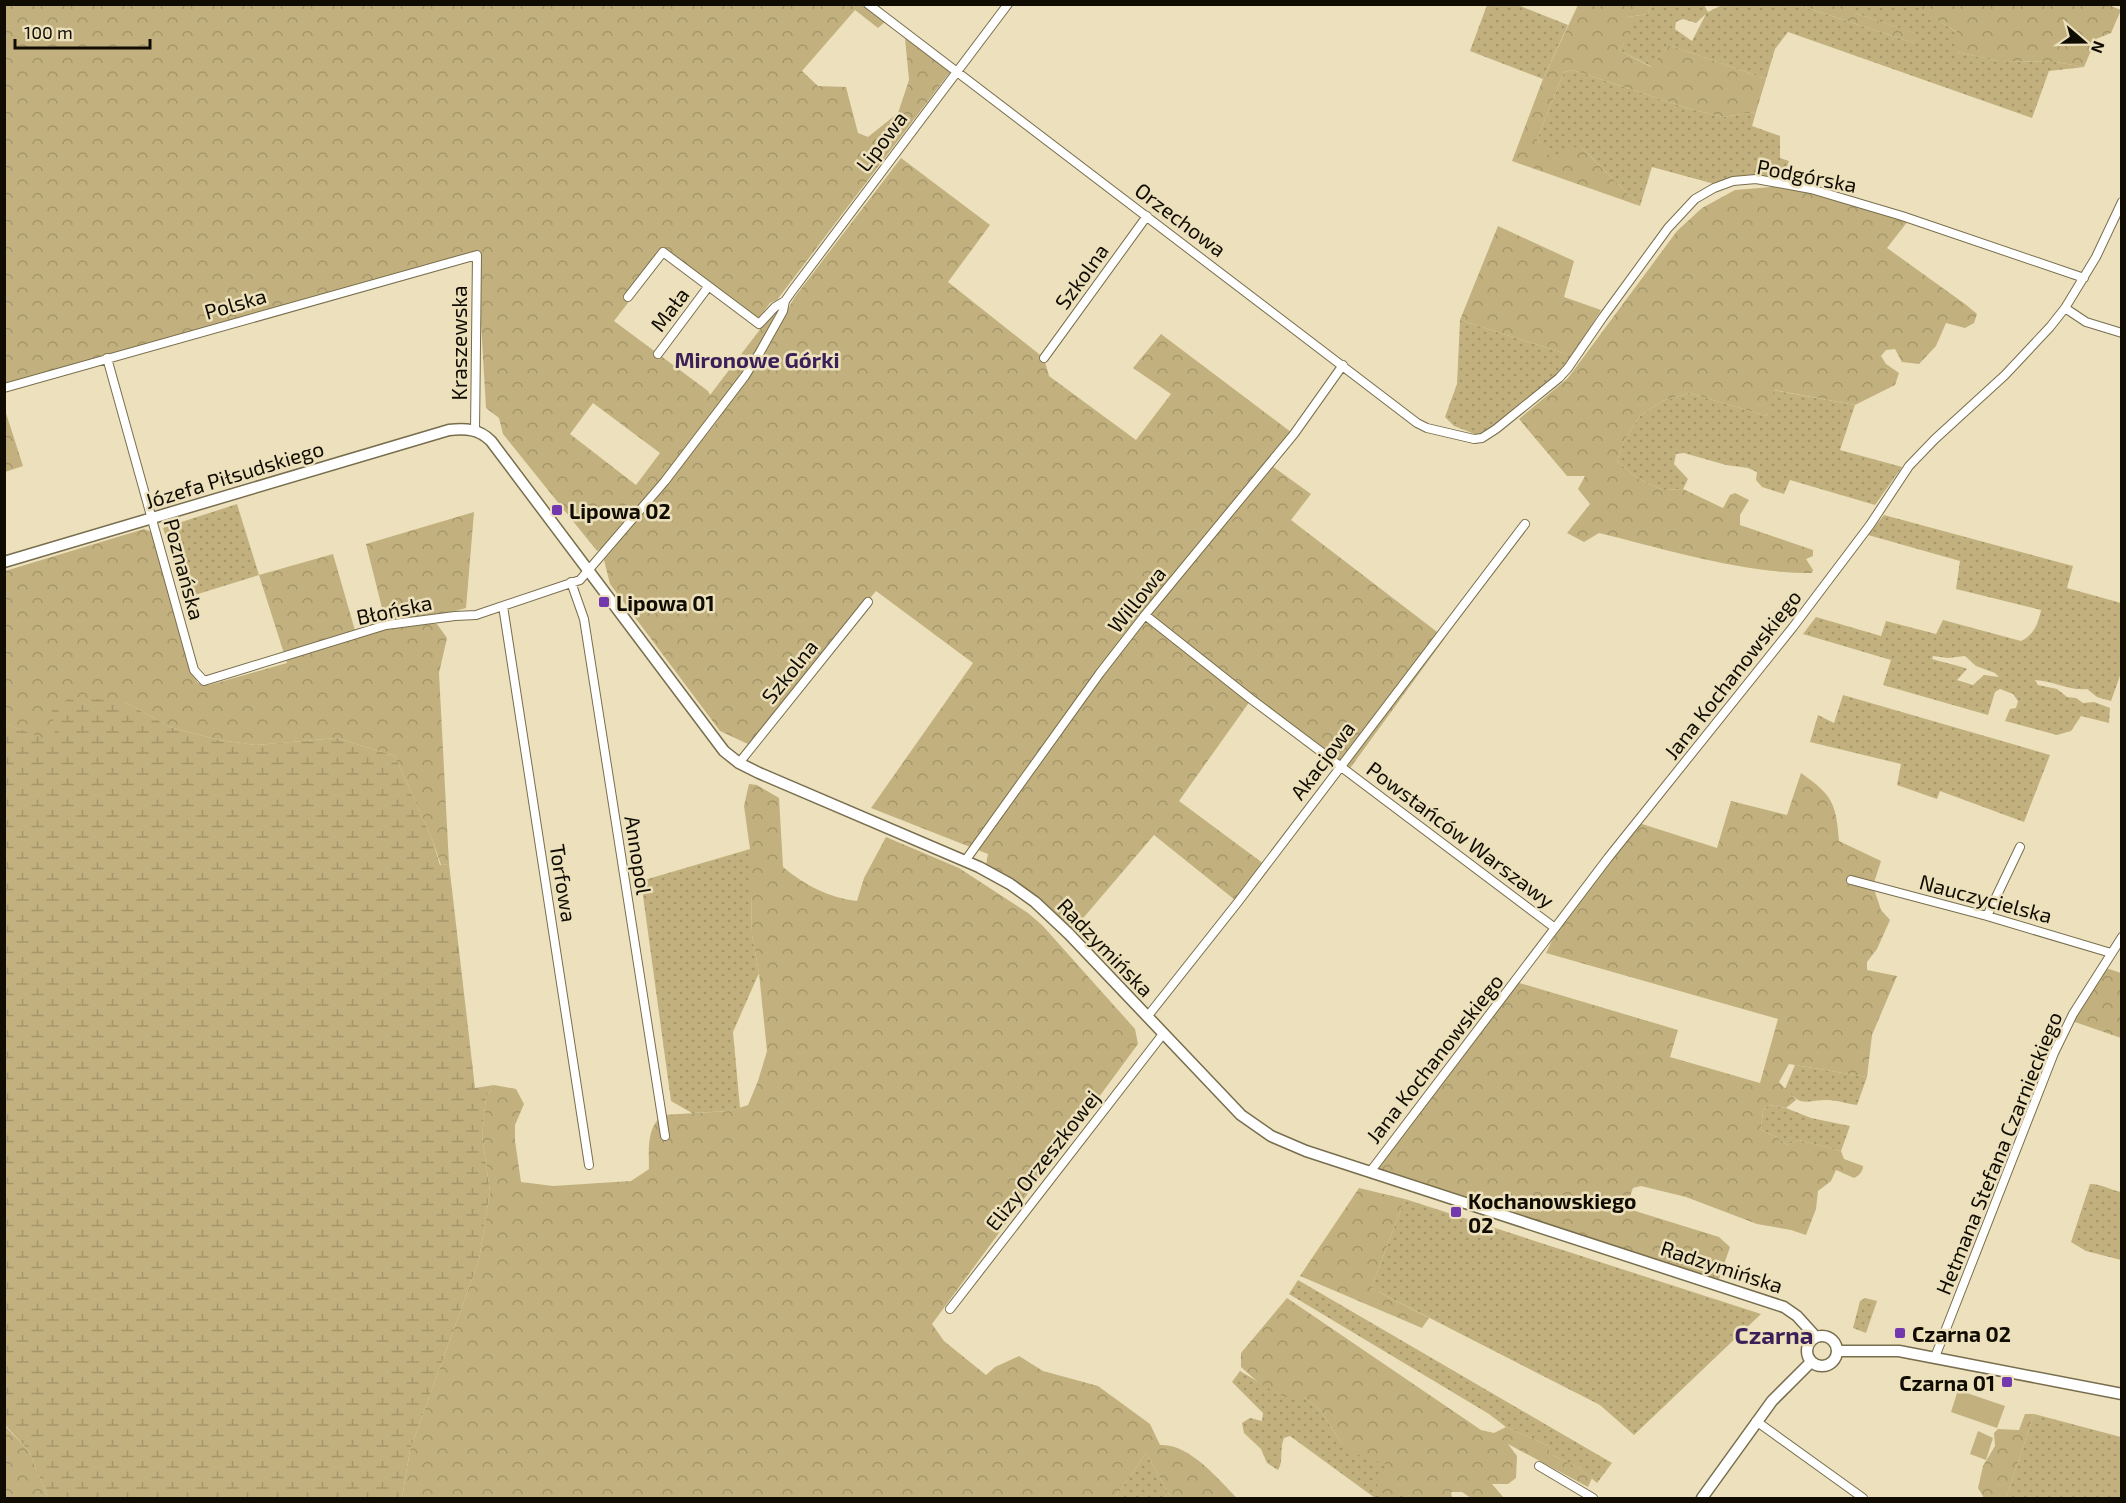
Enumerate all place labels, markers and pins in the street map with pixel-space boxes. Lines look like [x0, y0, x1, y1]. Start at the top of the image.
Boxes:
place label: Lipowa 02 [569, 498, 671, 523]
marker: Lipowa 02 [550, 503, 564, 517]
place label: Lipowa 01 [616, 590, 715, 615]
marker: Lipowa 01 [597, 595, 611, 609]
place label: Kochanowskiego 02 [1468, 1188, 1636, 1237]
marker: Kochanowskiego 02 [1449, 1205, 1463, 1219]
place label: Czarna 02 [1912, 1321, 2011, 1346]
marker: Czarna 02 [1893, 1326, 1907, 1340]
place label: Czarna 01 [1899, 1370, 1995, 1395]
marker: Czarna 01 [2000, 1375, 2014, 1389]

